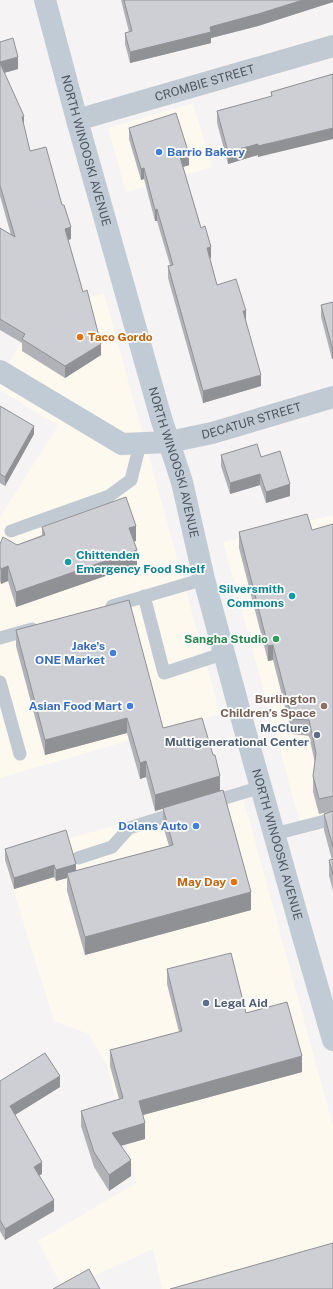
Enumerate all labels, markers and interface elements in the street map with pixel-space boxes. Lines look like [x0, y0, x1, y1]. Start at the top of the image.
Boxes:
street label: CROMBIE STREET [153, 62, 256, 104]
street label: NORTH WINOOSKI AVENUE [58, 73, 114, 228]
place label: Barrio Bakery [167, 145, 245, 159]
marker: Barrio Bakery [154, 147, 164, 157]
place label: Taco Gordo [88, 330, 153, 344]
marker: Taco Gordo [75, 332, 85, 342]
street label: NORTH WINOOSKI AVENUE [146, 385, 201, 539]
street label: DECATUR STREET [200, 400, 303, 442]
place label: Chittenden Emergency Food Shelf [76, 548, 205, 576]
marker: Chittenden Emergency Food Shelf [63, 557, 73, 567]
place label: Silversmith Commons [219, 582, 284, 610]
marker: Silversmith Commons [287, 591, 297, 601]
place label: Sangha Studio [184, 632, 268, 646]
marker: Sangha Studio [271, 634, 281, 644]
place label: Jake's ONE Market [35, 639, 105, 667]
marker: Jake's ONE Market [108, 648, 118, 658]
place label: Burlington Children’s Space [220, 692, 316, 720]
place label: Asian Food Mart [29, 699, 122, 713]
marker: Asian Food Mart [125, 701, 135, 711]
marker: Burlington Children’s Space [319, 701, 329, 711]
place label: McClure Multigenerational Center [165, 721, 309, 749]
marker: McClure Multigenerational Center [312, 730, 322, 740]
street label: NORTH WINOOSKI AVENUE [249, 767, 305, 922]
place label: Dolans Auto [118, 819, 188, 833]
marker: Dolans Auto [191, 821, 201, 831]
place label: May Day [177, 875, 226, 889]
marker: May Day [229, 877, 239, 887]
place label: Legal Aid [214, 996, 268, 1010]
marker: Legal Aid [201, 998, 211, 1008]

